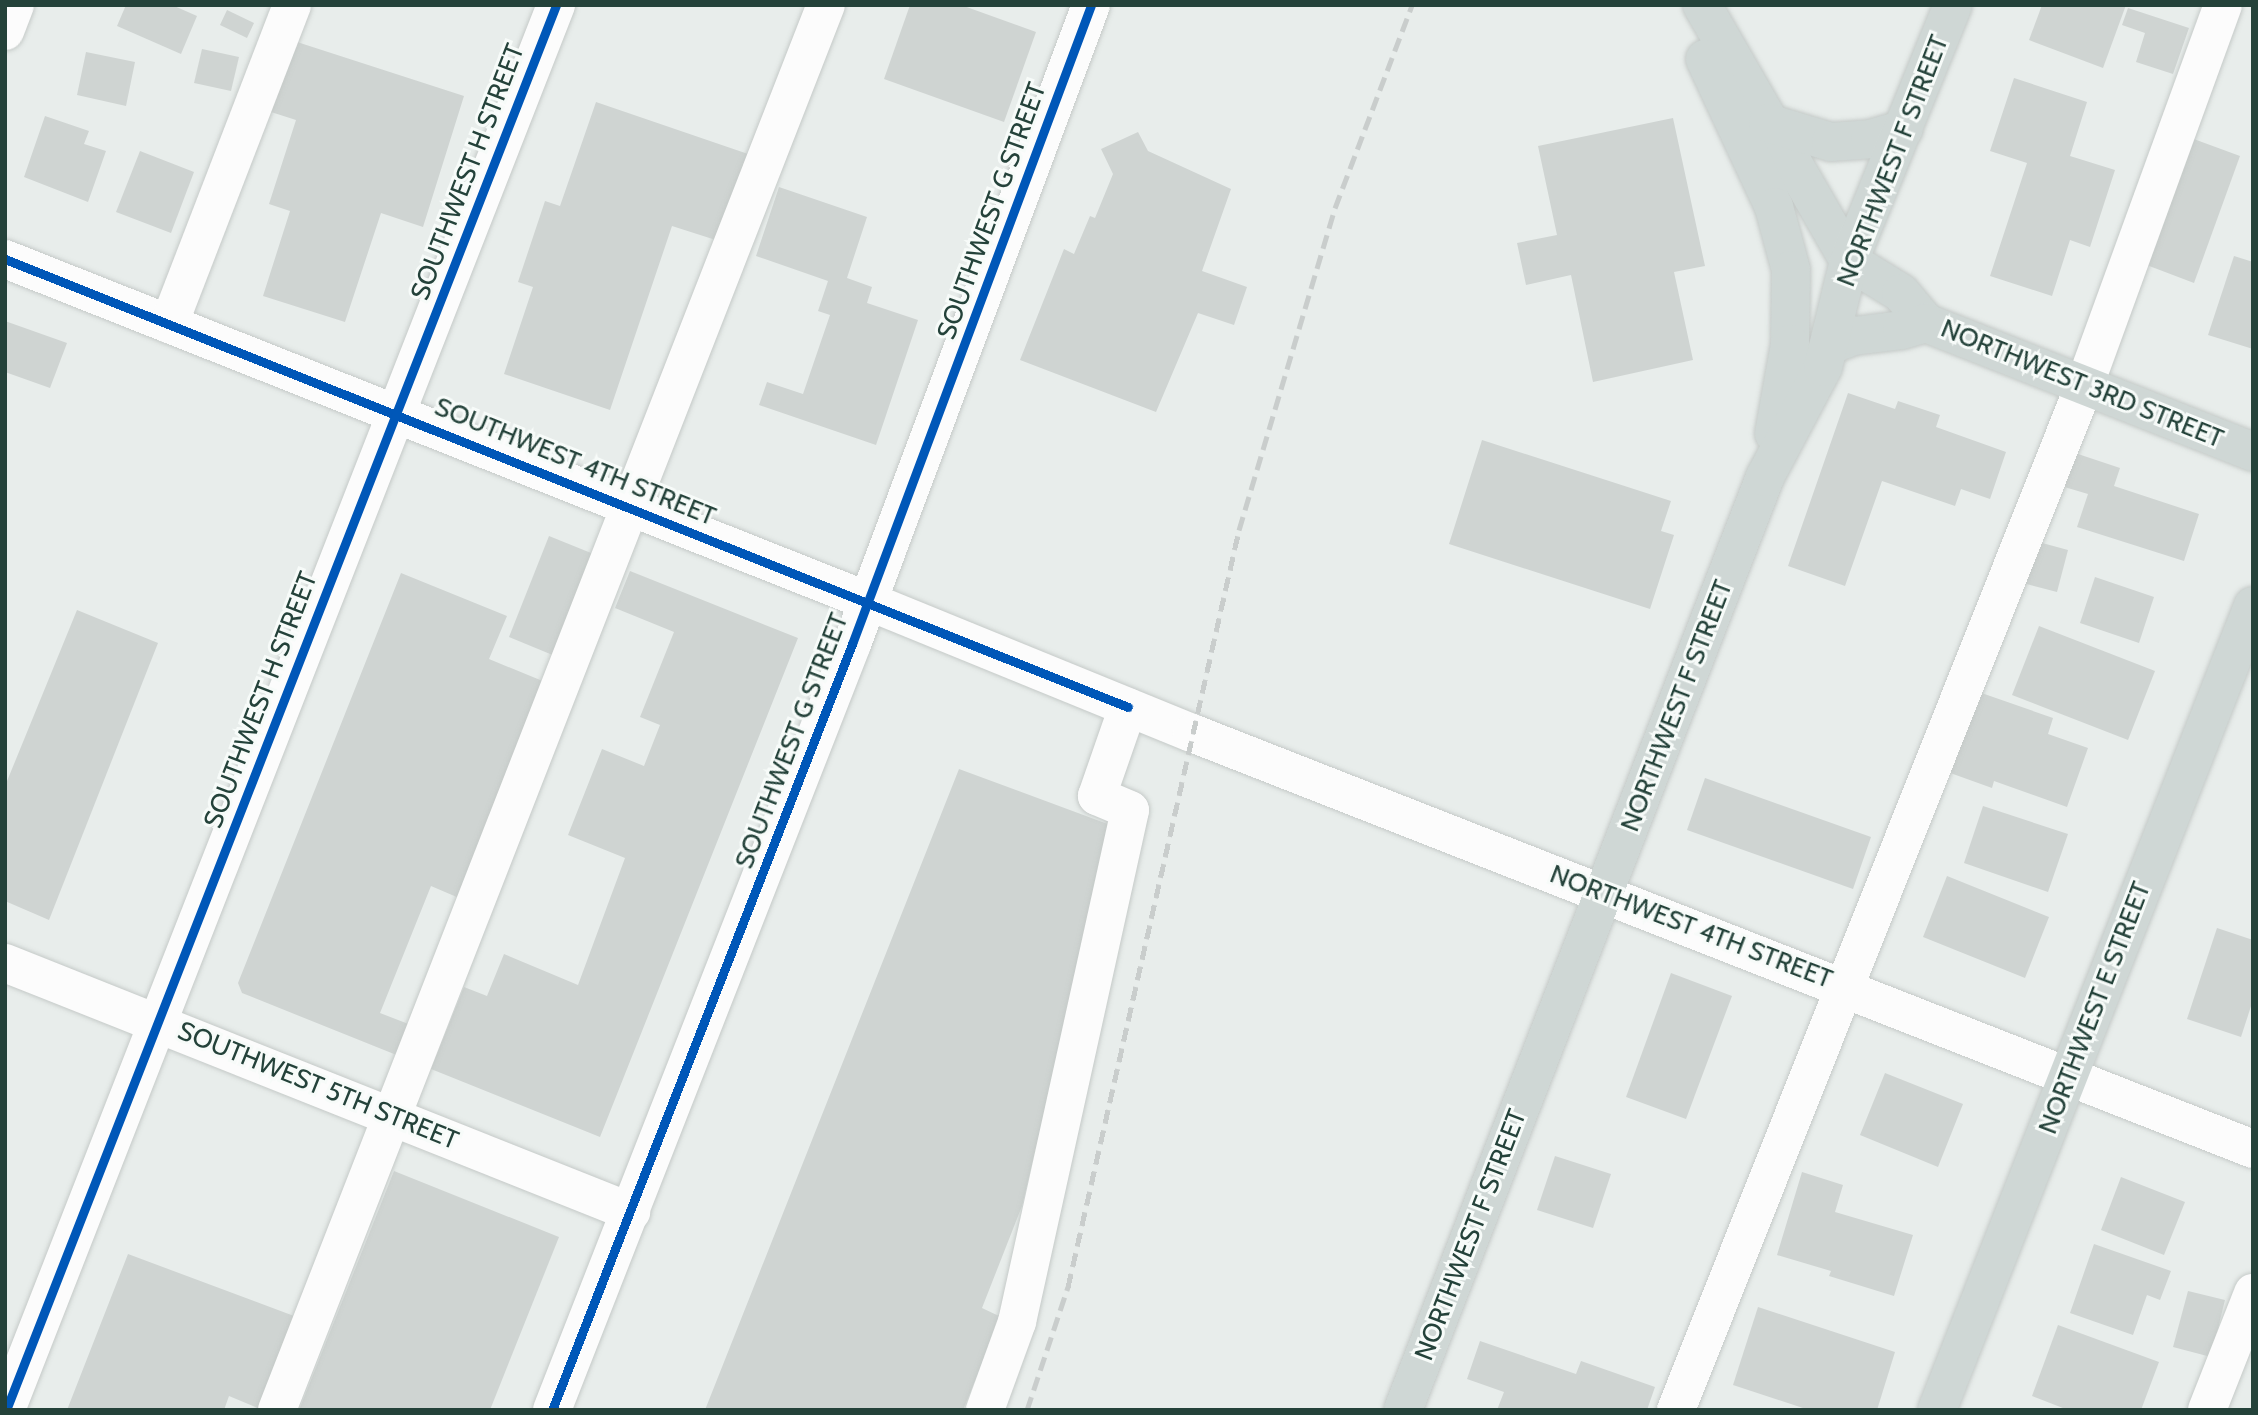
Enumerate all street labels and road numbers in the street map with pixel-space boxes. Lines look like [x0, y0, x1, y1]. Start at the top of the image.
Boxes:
street label: NORTHWEST F STREET [1831, 31, 1955, 291]
street label: SOUTHWEST H STREET [405, 40, 531, 304]
street label: SOUTHWEST G STREET [931, 78, 1053, 344]
street label: NORTHWEST 3RD STREET [1936, 313, 2228, 455]
street label: SOUTHWEST 4TH STREET [430, 391, 720, 533]
street label: SOUTHWEST H STREET [198, 568, 324, 832]
street label: NORTHWEST F STREET [1615, 576, 1739, 836]
street label: SOUTHWEST G STREET [729, 609, 855, 873]
street label: NORTHWEST 4TH STREET [1545, 859, 1837, 995]
street label: NORTHWEST E STREET [2033, 878, 2157, 1138]
street label: SOUTHWEST 5TH STREET [173, 1015, 463, 1157]
street label: NORTHWEST F STREET [1409, 1105, 1533, 1365]

